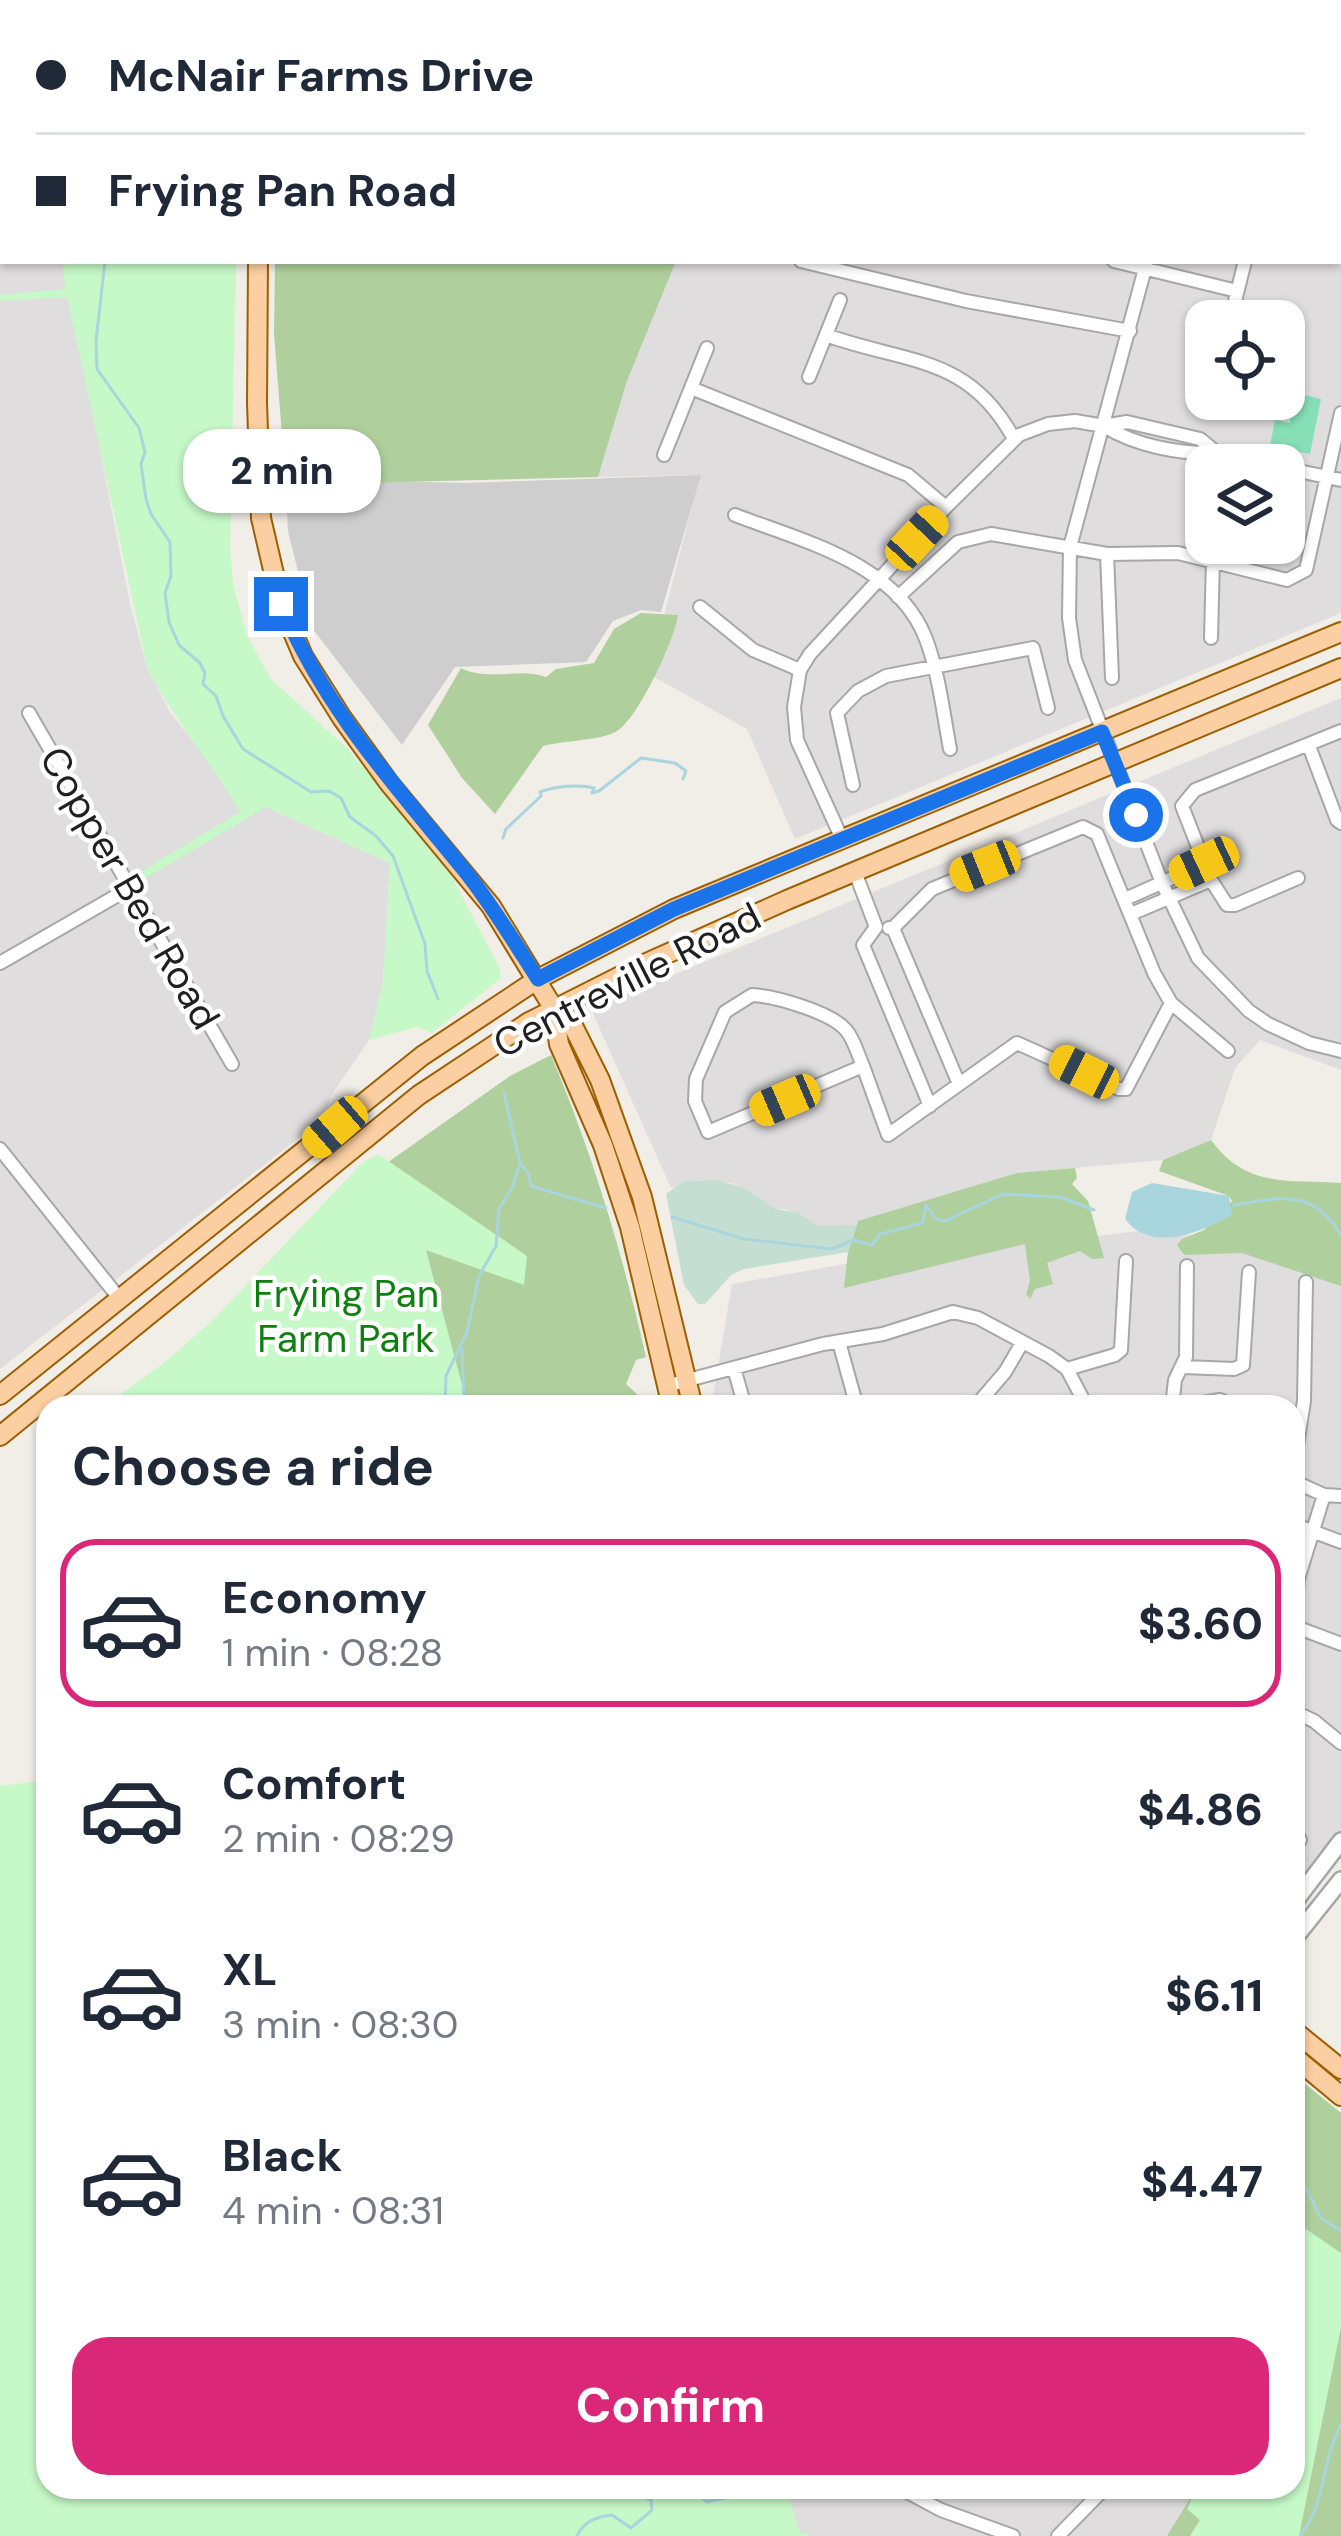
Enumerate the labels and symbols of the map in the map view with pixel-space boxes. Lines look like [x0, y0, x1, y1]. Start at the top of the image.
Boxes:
callout: 2 min [182, 430, 380, 514]
car [879, 499, 955, 577]
route end [254, 577, 308, 631]
street label: Copper Bed Road [28, 737, 232, 1039]
route start [1109, 788, 1163, 842]
car [1164, 831, 1244, 895]
car [945, 836, 1025, 896]
street label: Centreville Road [485, 891, 769, 1069]
car [1044, 1040, 1124, 1104]
car [745, 1069, 825, 1131]
car [296, 1090, 374, 1164]
park label: Frying Pan Farm Park [253, 1268, 439, 1364]

